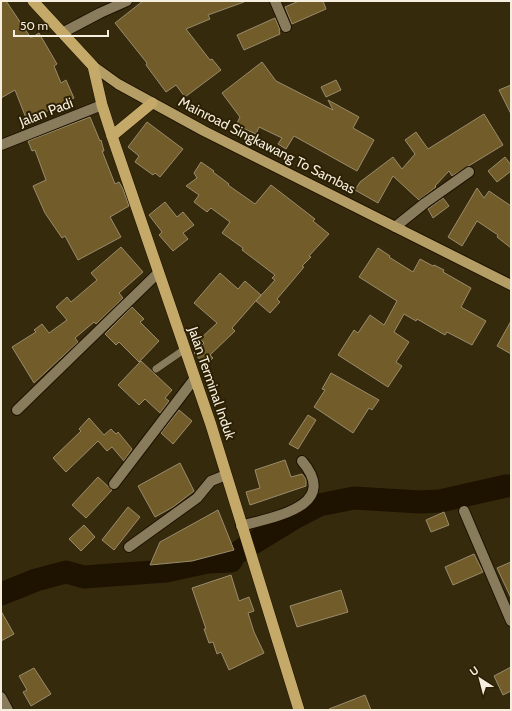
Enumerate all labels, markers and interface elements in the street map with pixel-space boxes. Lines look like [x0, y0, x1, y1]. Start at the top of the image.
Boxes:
scale bar [14, 12, 108, 38]
text: 50 m [20, 18, 48, 33]
street label: Mainroad Singkawang To Sambas [175, 92, 359, 198]
street label: Jalan Padi [16, 93, 76, 131]
street label: Jalan Terminal Induk [184, 323, 240, 442]
north arrow [460, 659, 500, 699]
text: U [467, 663, 482, 679]

